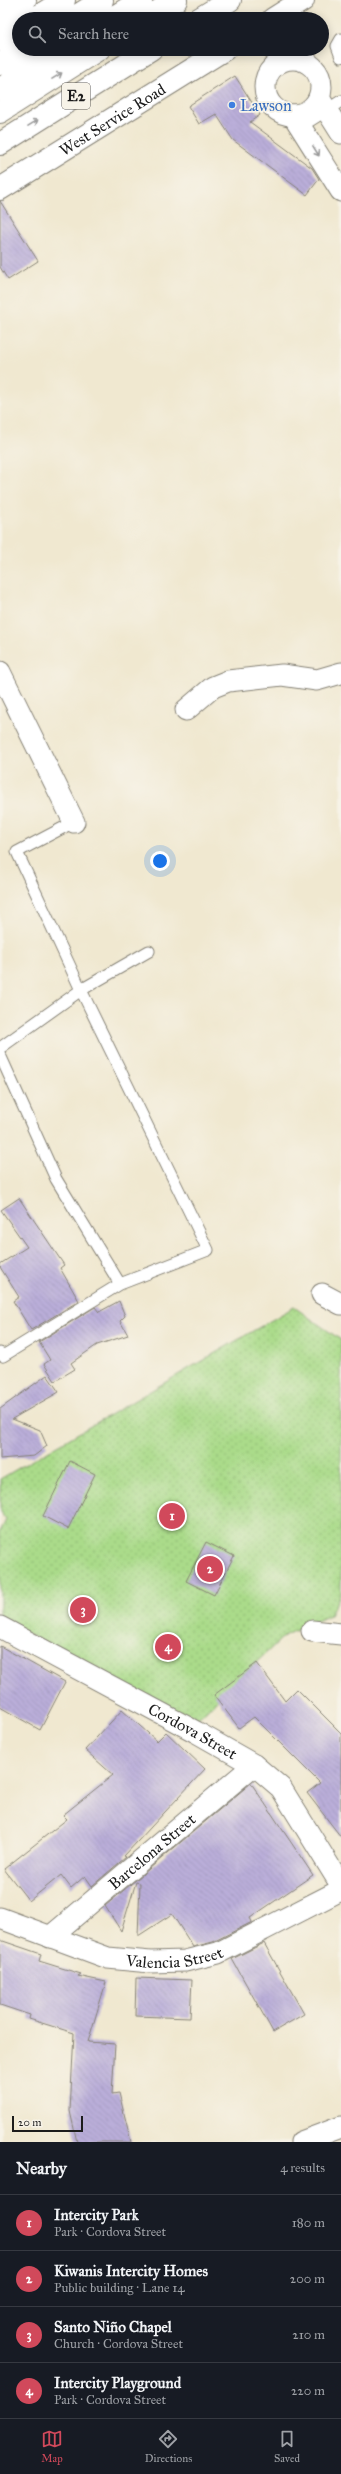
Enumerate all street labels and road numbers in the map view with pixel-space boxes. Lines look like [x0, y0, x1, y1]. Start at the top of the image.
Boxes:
street label: West Service Road [56, 79, 169, 159]
road number: E2 [62, 83, 90, 109]
street label: Cordova Street [145, 1699, 241, 1763]
street label: Barcelona Street [104, 1809, 199, 1893]
street label: Valencia Street [124, 1942, 227, 1972]

